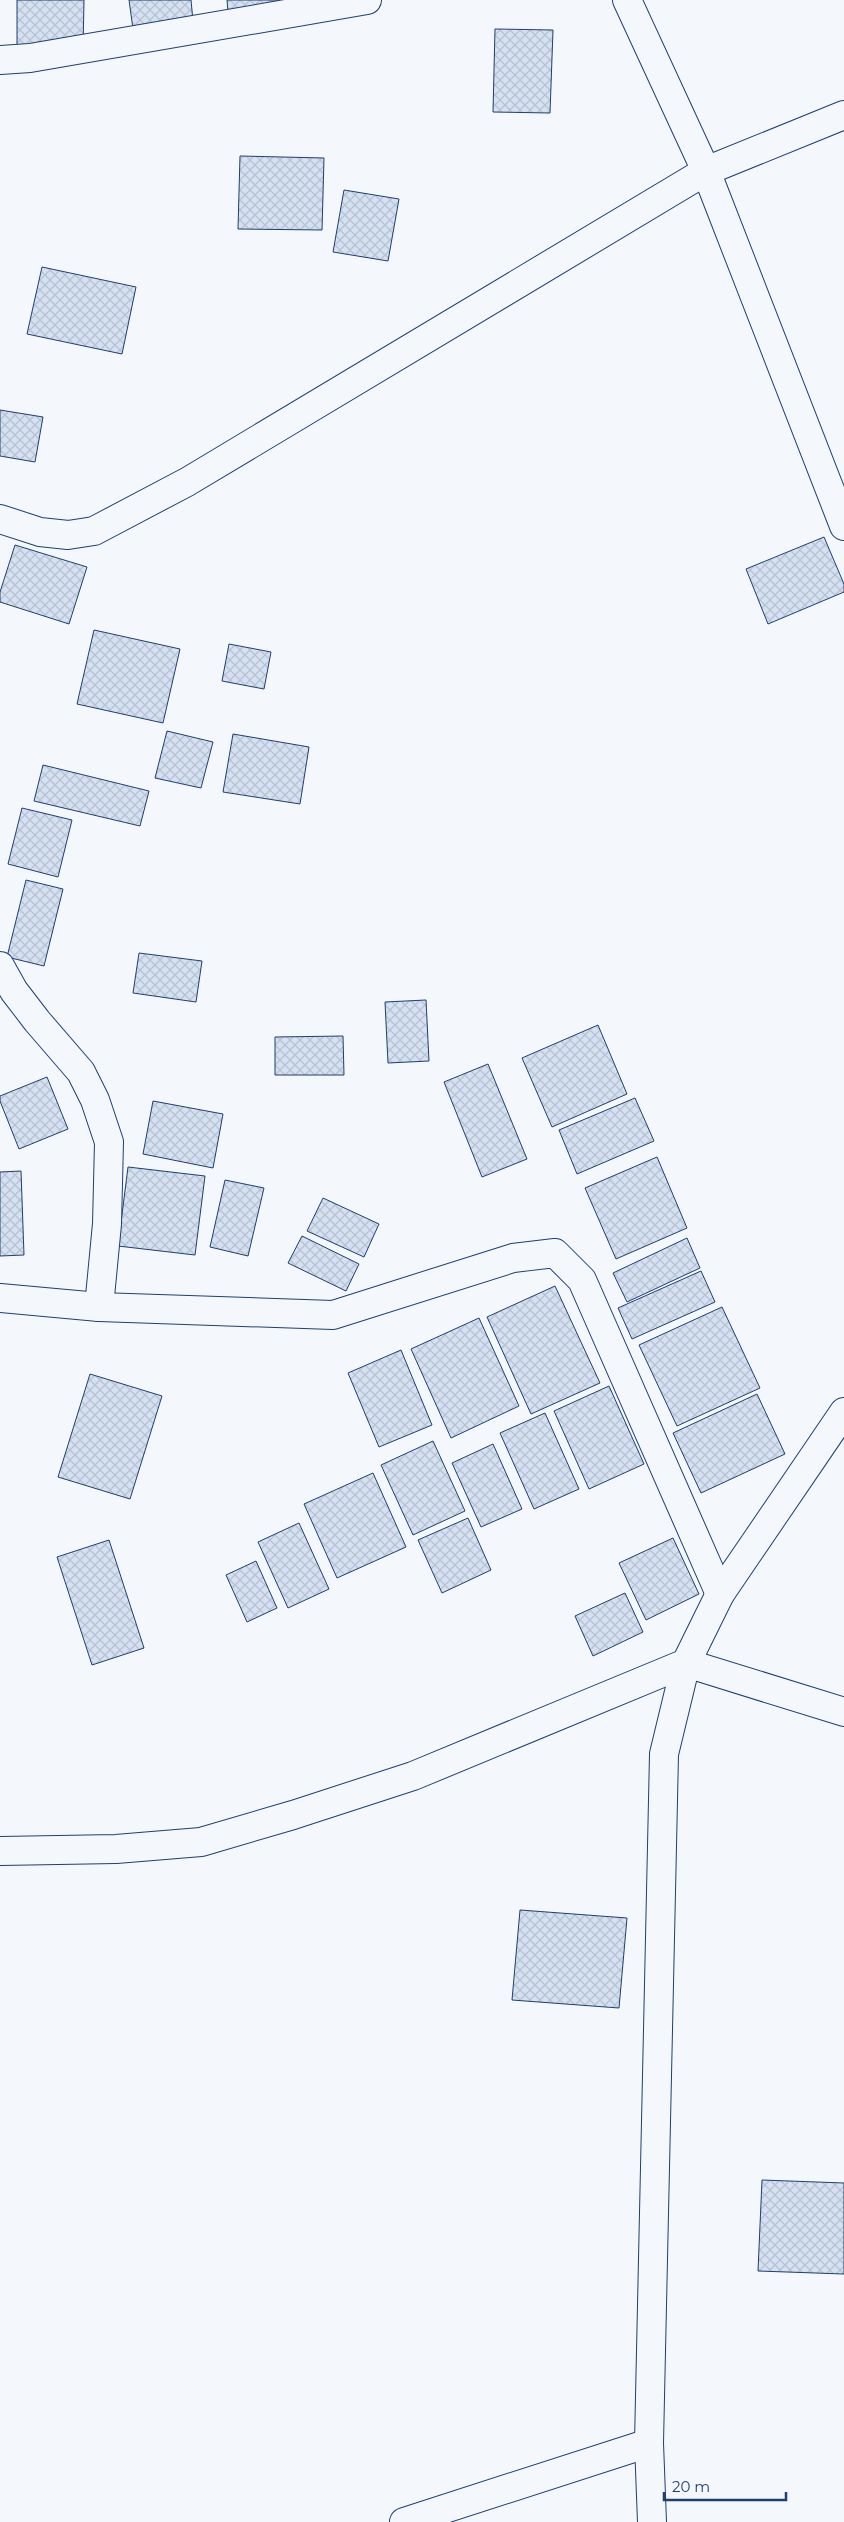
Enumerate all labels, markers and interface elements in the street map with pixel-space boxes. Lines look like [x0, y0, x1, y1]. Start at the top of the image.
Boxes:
scale bar [664, 2470, 786, 2502]
text: 20 m [672, 2477, 710, 2496]

